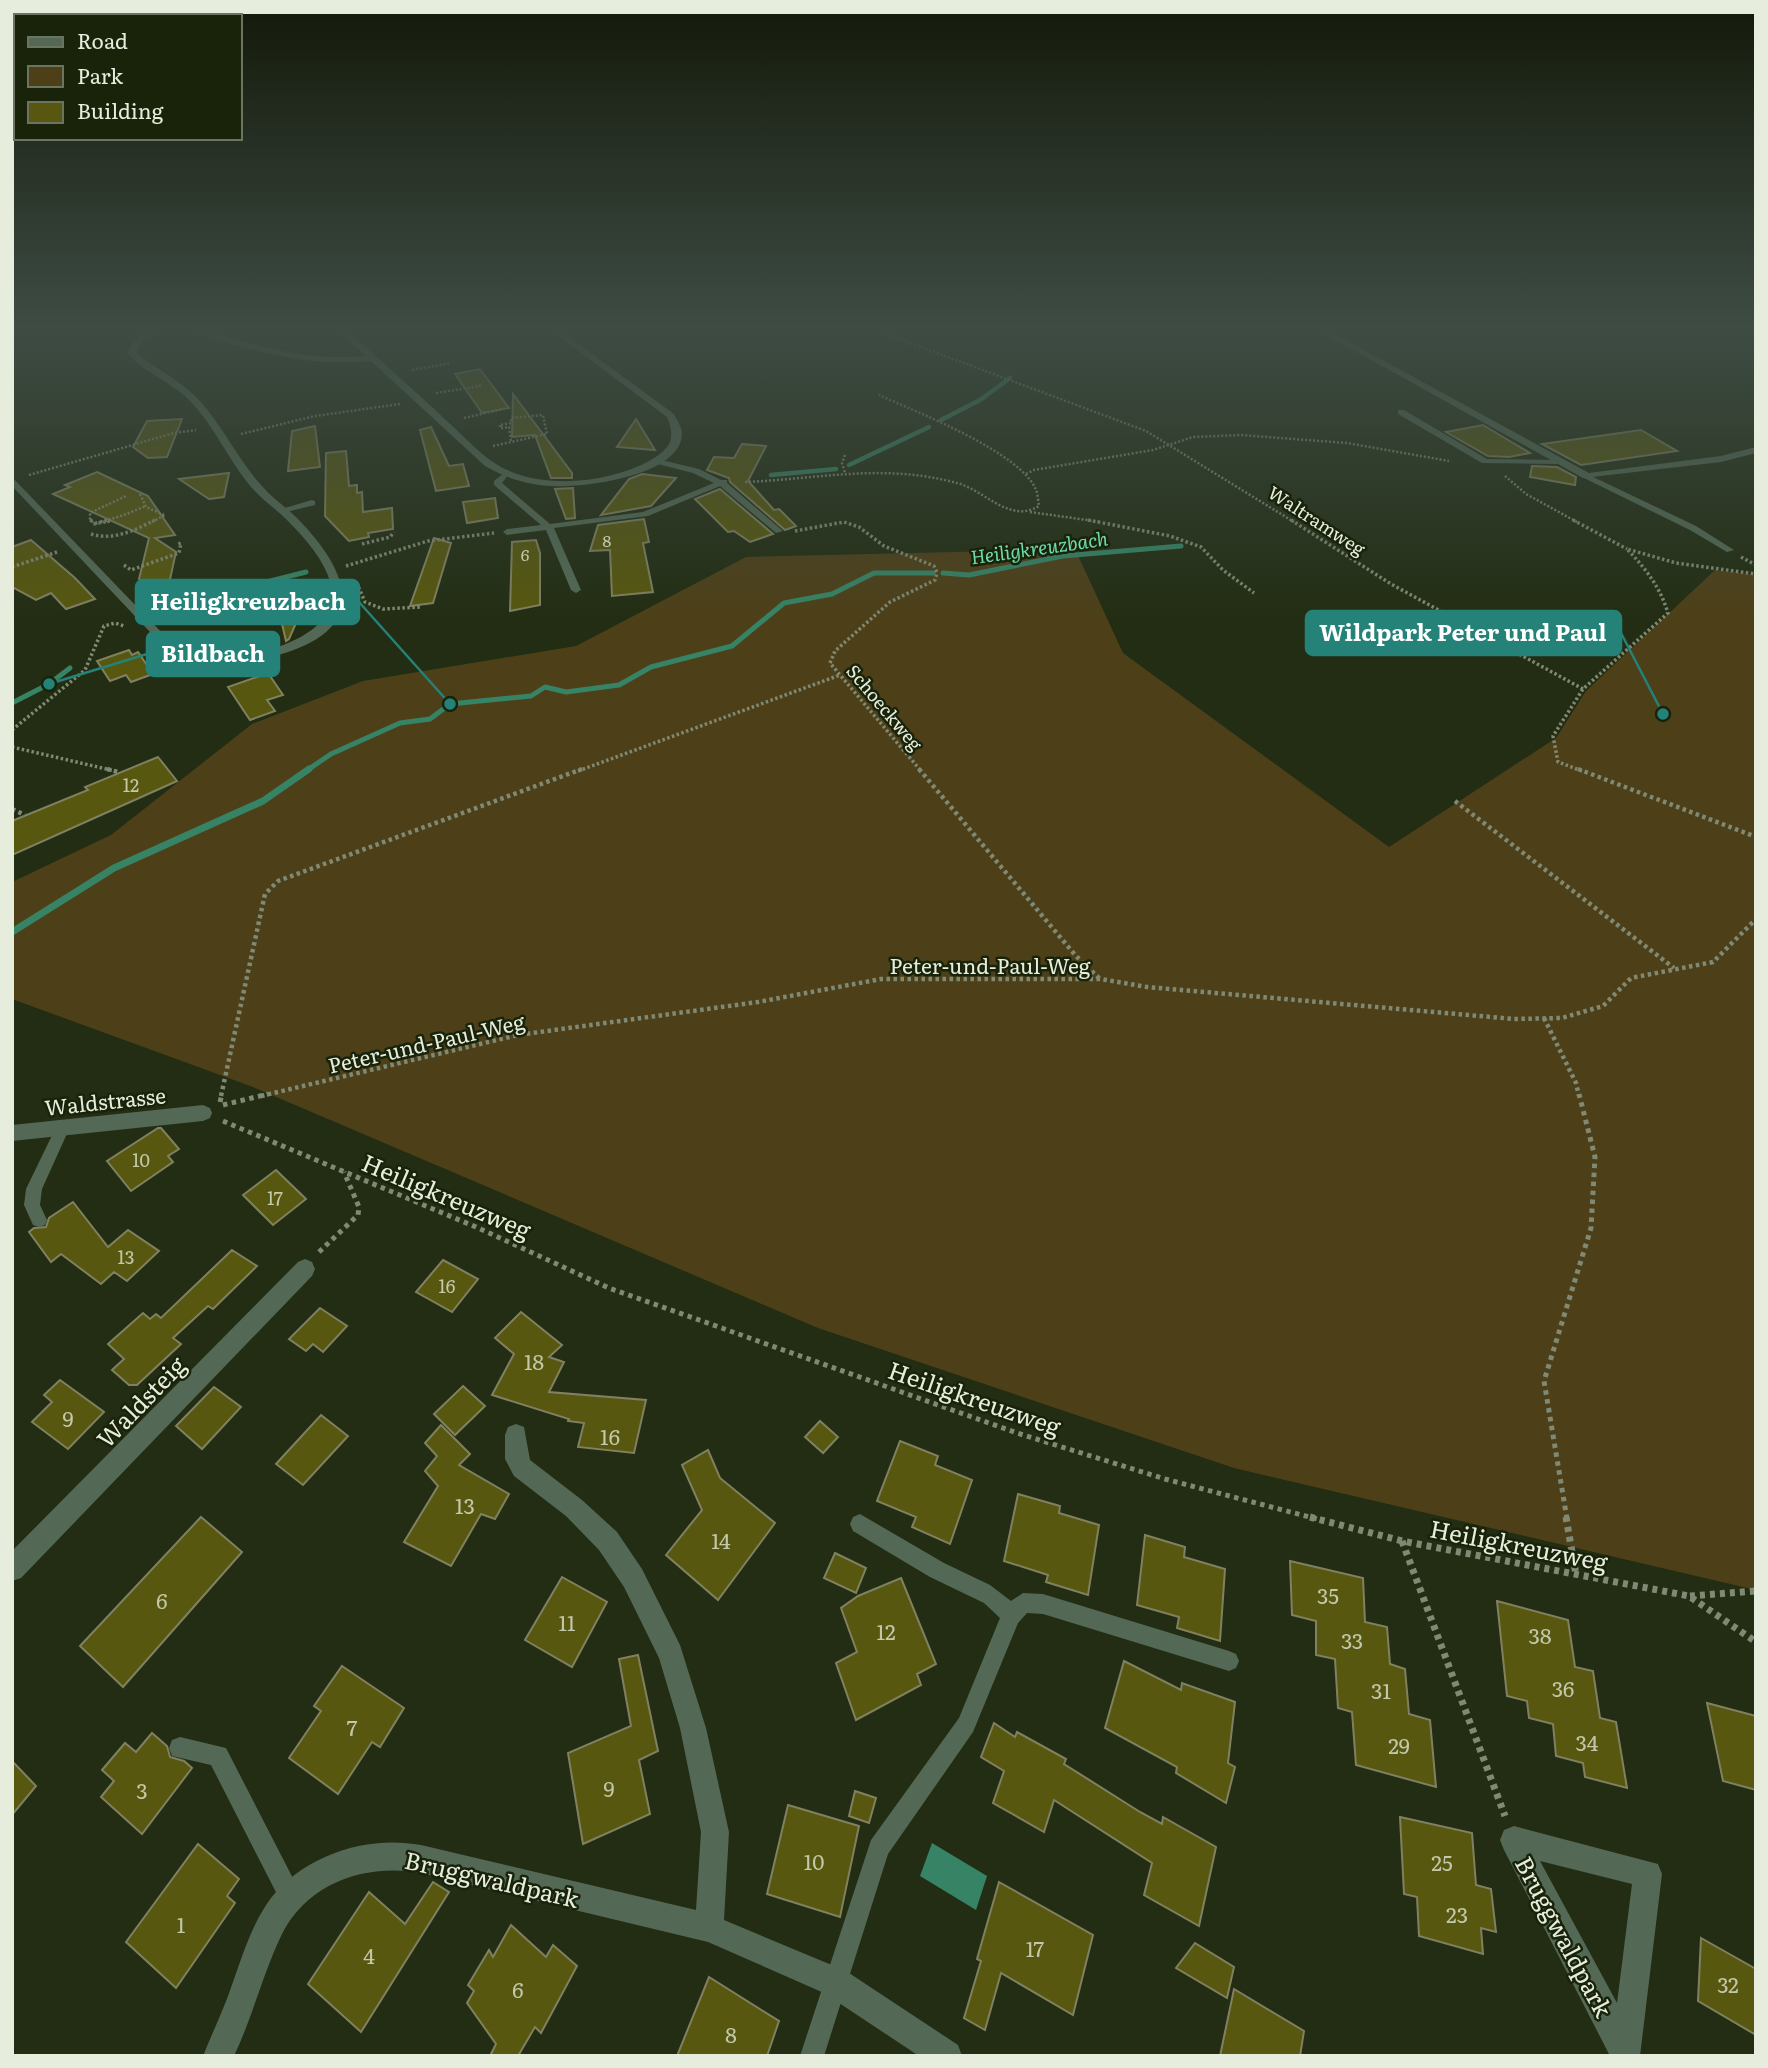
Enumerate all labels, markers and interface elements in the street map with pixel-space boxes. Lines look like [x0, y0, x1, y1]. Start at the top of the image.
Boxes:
legend [14, 14, 242, 140]
text: Road [77, 24, 128, 55]
text: Park [77, 59, 123, 90]
text: Building [77, 94, 164, 125]
street label: Waltramweg [1263, 478, 1372, 562]
water label: Heiligkreuzbach [969, 524, 1109, 570]
house number: 8 [603, 528, 612, 552]
house number: 6 [521, 542, 530, 566]
callout: Heiligkreuzbach [136, 580, 359, 624]
text: Heiligkreuzbach [150, 583, 346, 617]
callout: Wildpark Peter und Paul [1306, 611, 1621, 655]
text: Wildpark Peter und Paul [1319, 614, 1607, 648]
callout: Bildbach [147, 632, 279, 676]
text: Bildbach [161, 635, 265, 669]
street label: Schoeckweg [841, 658, 930, 757]
house number: 12 [123, 771, 139, 798]
street label: Peter-und-Paul-Weg [889, 949, 1091, 980]
street label: Peter-und-Paul-Weg [325, 1004, 528, 1080]
street label: Waldstrasse [43, 1078, 167, 1122]
street label: Heiligkreuzweg [357, 1144, 537, 1247]
house number: 10 [132, 1146, 150, 1173]
house number: 17 [267, 1184, 283, 1211]
house number: 13 [117, 1243, 135, 1270]
house number: 16 [439, 1272, 456, 1299]
house number: 18 [524, 1345, 544, 1376]
street label: Waldsteig [87, 1347, 193, 1455]
street label: Heiligkreuzweg [884, 1351, 1067, 1443]
house number: 9 [63, 1402, 74, 1433]
house number: 16 [600, 1420, 620, 1451]
house number: 13 [455, 1489, 475, 1520]
street label: Heiligkreuzweg [1427, 1510, 1612, 1579]
house number: 14 [711, 1524, 731, 1555]
house number: 35 [1317, 1579, 1339, 1610]
house number: 6 [156, 1584, 168, 1615]
house number: 11 [558, 1606, 576, 1637]
house number: 12 [876, 1615, 896, 1646]
house number: 38 [1529, 1619, 1551, 1650]
house number: 33 [1341, 1624, 1363, 1655]
house number: 36 [1552, 1672, 1574, 1703]
house number: 31 [1371, 1674, 1391, 1705]
house number: 7 [347, 1711, 358, 1742]
house number: 34 [1576, 1726, 1599, 1757]
house number: 29 [1388, 1729, 1410, 1760]
house number: 9 [604, 1772, 615, 1803]
house number: 3 [136, 1774, 148, 1805]
street label: Bruggwaldpark [401, 1841, 583, 1915]
house number: 10 [804, 1845, 824, 1876]
house number: 25 [1431, 1846, 1453, 1877]
street label: Bruggwaldpark [1508, 1849, 1622, 2023]
house number: 23 [1446, 1898, 1468, 1929]
house number: 1 [177, 1908, 186, 1939]
house number: 17 [1026, 1932, 1045, 1963]
house number: 4 [363, 1939, 375, 1970]
house number: 32 [1717, 1968, 1739, 1999]
house number: 6 [512, 1973, 524, 2004]
house number: 8 [725, 2018, 737, 2049]

